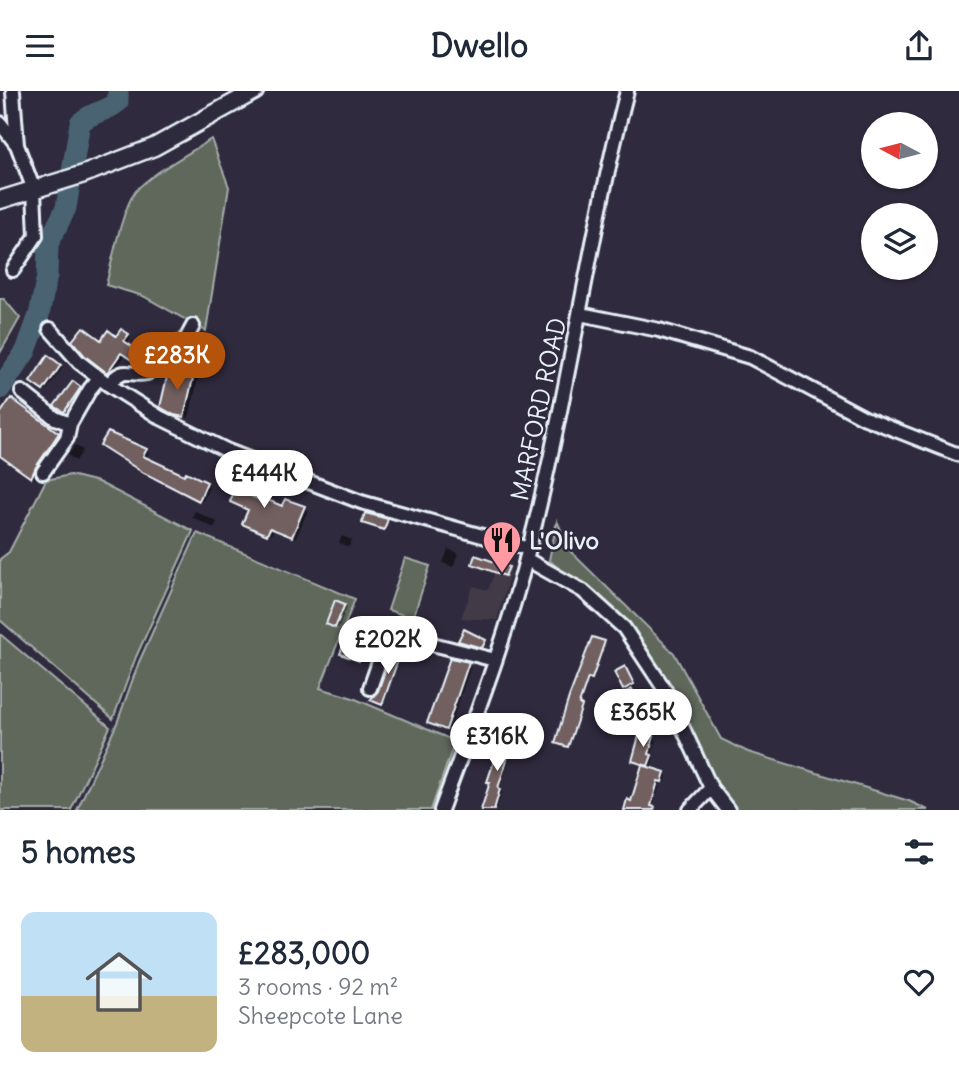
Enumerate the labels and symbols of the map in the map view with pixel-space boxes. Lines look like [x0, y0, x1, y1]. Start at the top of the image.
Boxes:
north arrow [861, 112, 938, 189]
street label: MARFORD ROAD [504, 315, 572, 503]
pin: £283K [128, 333, 226, 392]
pin: £444K [215, 451, 313, 510]
restaurant icon: L'Olivo [481, 519, 523, 574]
place label: L'Olivo [529, 525, 599, 555]
pin: £202K [339, 617, 437, 676]
pin: £365K [594, 689, 692, 749]
pin: £316K [448, 713, 546, 773]

